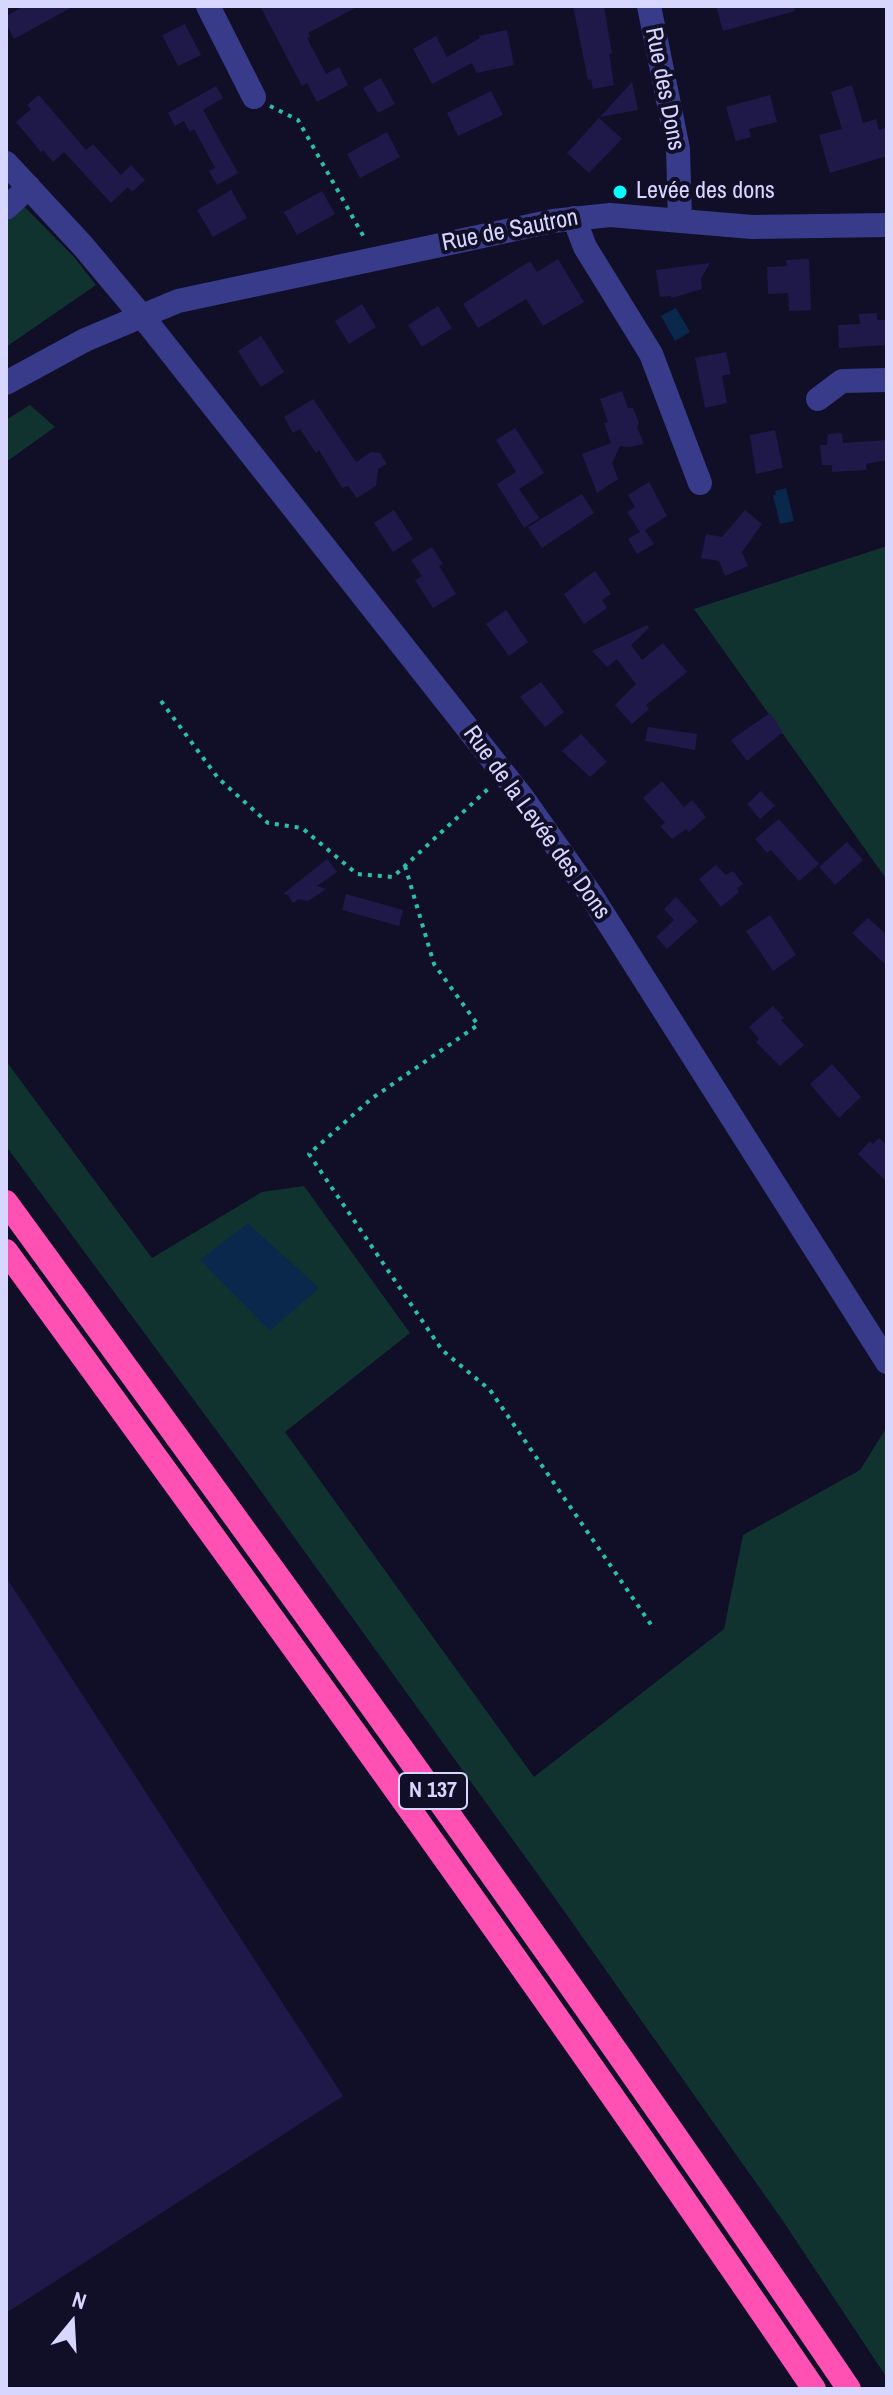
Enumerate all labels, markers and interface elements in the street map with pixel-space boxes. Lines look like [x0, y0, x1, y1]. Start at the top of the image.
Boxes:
street label: Rue des Dons [638, 25, 690, 153]
place label: Levée des dons [636, 178, 775, 206]
marker: Levée des dons [611, 183, 629, 201]
street label: Rue de Sautron [440, 204, 580, 258]
street label: Rue de la Levée des Dons [456, 721, 616, 925]
road number: N 137 [399, 1773, 467, 1809]
north arrow [32, 2283, 112, 2363]
text: N [69, 2284, 90, 2316]

